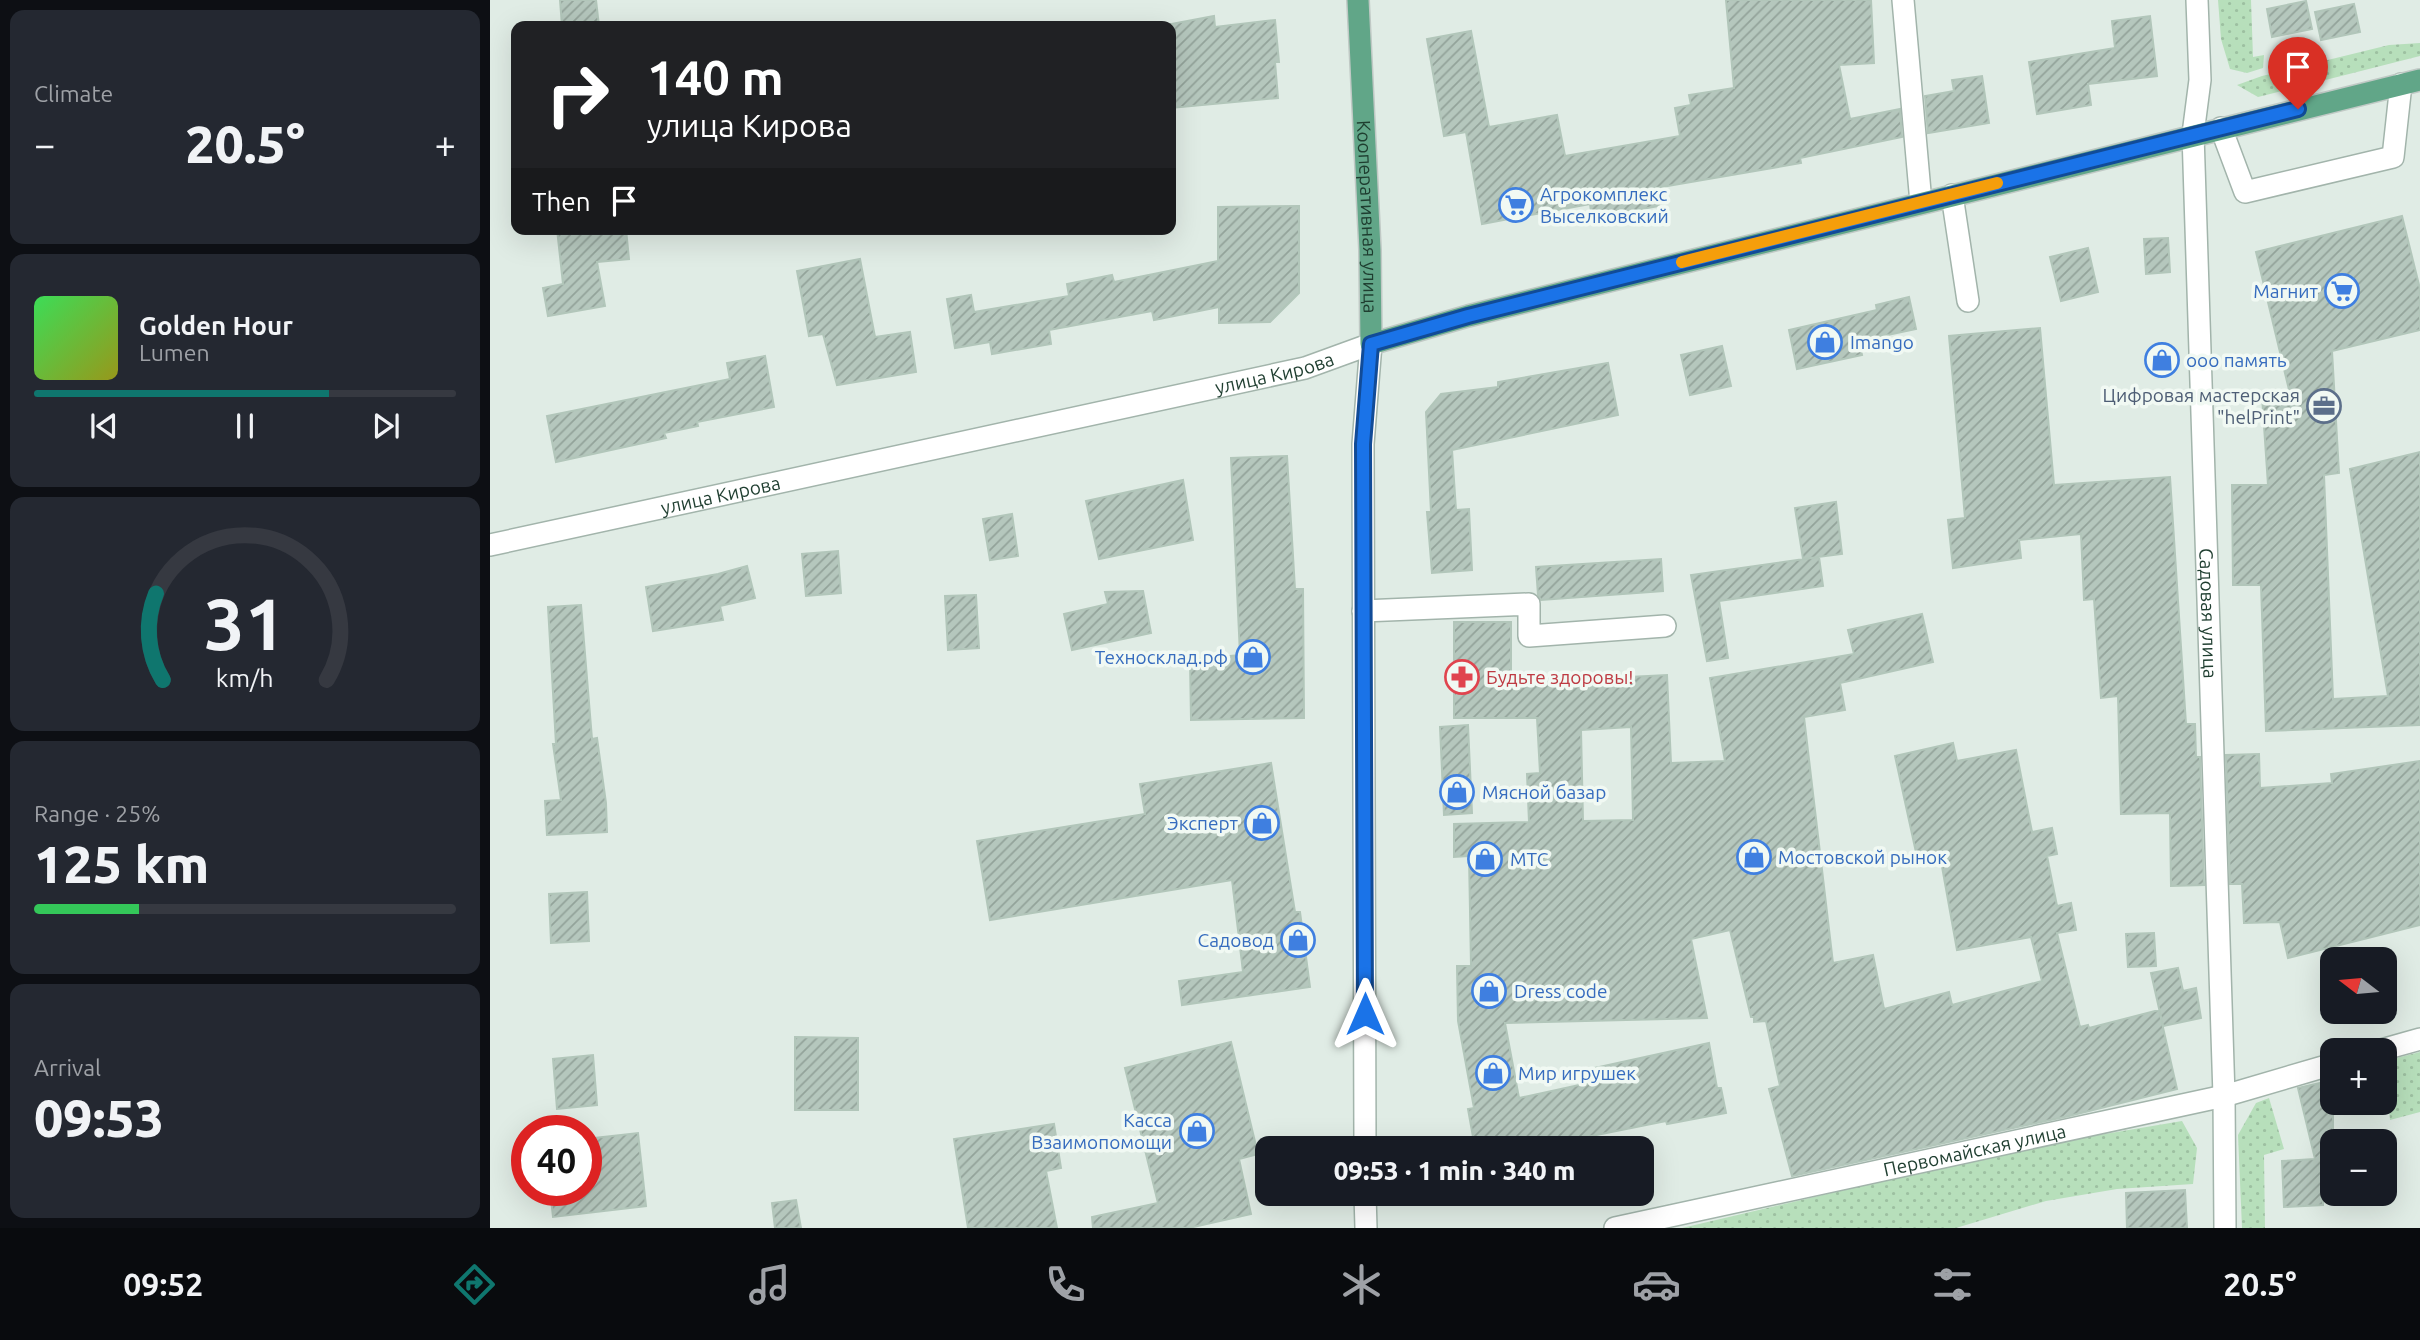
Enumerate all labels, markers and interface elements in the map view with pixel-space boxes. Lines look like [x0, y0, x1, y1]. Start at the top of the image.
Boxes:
pin [2268, 37, 2328, 109]
icon: arrive [2279, 48, 2317, 86]
icon: right [532, 49, 623, 140]
text: 140 m [647, 49, 784, 104]
text: Climate [34, 81, 113, 106]
text: улица Кирова [647, 107, 852, 143]
text: 20.5° [185, 115, 305, 173]
street label: Кооперативная улица [1353, 120, 1382, 314]
text: − [34, 123, 55, 165]
text: + [435, 123, 456, 165]
icon: arrive [605, 182, 643, 220]
place label: Агрокомплекс Выселковский [1540, 183, 1669, 227]
supermarket icon: Агрокомплекс Выселковский [1497, 186, 1535, 224]
text: Then [532, 187, 591, 216]
supermarket icon: Магнит [2323, 272, 2361, 310]
place label: Магнит [2253, 280, 2319, 302]
text: Golden Hour [139, 311, 293, 340]
shop icon: Imango [1806, 323, 1844, 361]
place label: Imango [1850, 331, 1914, 353]
text: Lumen [139, 340, 210, 365]
shop icon: ооо память [2143, 341, 2181, 379]
street label: улица Кирова [1213, 347, 1337, 398]
place label: ооо память [2186, 349, 2287, 371]
place label: Цифровая мастерская "helPrint" [2103, 384, 2300, 428]
office icon: Цифровая мастерская "helPrint" [2305, 387, 2343, 425]
icon: previous [85, 407, 123, 445]
icon: pause [226, 407, 264, 445]
icon: next [367, 407, 405, 445]
street label: улица Кирова [659, 471, 782, 519]
street label: Садовая улица [2195, 548, 2222, 679]
text: 31 [204, 582, 286, 664]
shop icon: Техносклад.рф [1234, 638, 1272, 676]
place label: Техносклад.рф [1095, 646, 1228, 668]
pharmacy icon: Будьте здоровы! [1443, 658, 1481, 696]
text: km/h [216, 664, 274, 692]
place label: Будьте здоровы! [1486, 666, 1634, 688]
shop icon: Мясной базар [1438, 773, 1476, 811]
place label: Мясной базар [1482, 781, 1606, 803]
text: Range · 25% [34, 801, 161, 826]
shop icon: Эксперт [1243, 804, 1281, 842]
place label: Эксперт [1167, 812, 1239, 834]
text: 125 km [34, 835, 209, 893]
shop icon: Мостовской рынок [1735, 838, 1773, 876]
shop icon: МТС [1466, 840, 1504, 878]
place label: Мостовской рынок [1778, 846, 1947, 868]
place label: МТС [1510, 848, 1549, 870]
shop icon: Садовод [1279, 921, 1317, 959]
place label: Садовод [1198, 929, 1274, 951]
north arrow [2320, 947, 2398, 1024]
map controls [2320, 947, 2397, 1206]
shop icon: Dress code [1470, 972, 1508, 1010]
position arrow [1328, 977, 1402, 1051]
place label: Dress code [1514, 980, 1607, 1002]
button: + [2320, 1038, 2397, 1115]
shop icon: Мир игрушек [1474, 1054, 1512, 1092]
text: Arrival [34, 1055, 101, 1080]
place label: Мир игрушек [1518, 1062, 1636, 1084]
text: 09:53 [34, 1089, 164, 1147]
place label: Касса Взаимопомощи [1031, 1109, 1172, 1153]
shop icon: Касса Взаимопомощи [1178, 1112, 1216, 1150]
speed limit sign: 40 [511, 1115, 602, 1206]
street label: Первомайская улица [1881, 1120, 2068, 1181]
button: − [2320, 1129, 2397, 1206]
text: 09:53 · 1 min · 340 m [1334, 1156, 1575, 1185]
icon: directions [450, 1260, 499, 1309]
icon: music [745, 1260, 794, 1309]
icon: phone [1041, 1260, 1090, 1309]
icon: climate [1337, 1260, 1386, 1309]
icon: car [1632, 1260, 1681, 1309]
icon: filters [1928, 1260, 1977, 1309]
text: 09:52 [123, 1266, 203, 1302]
text: 20.5° [2223, 1266, 2297, 1302]

